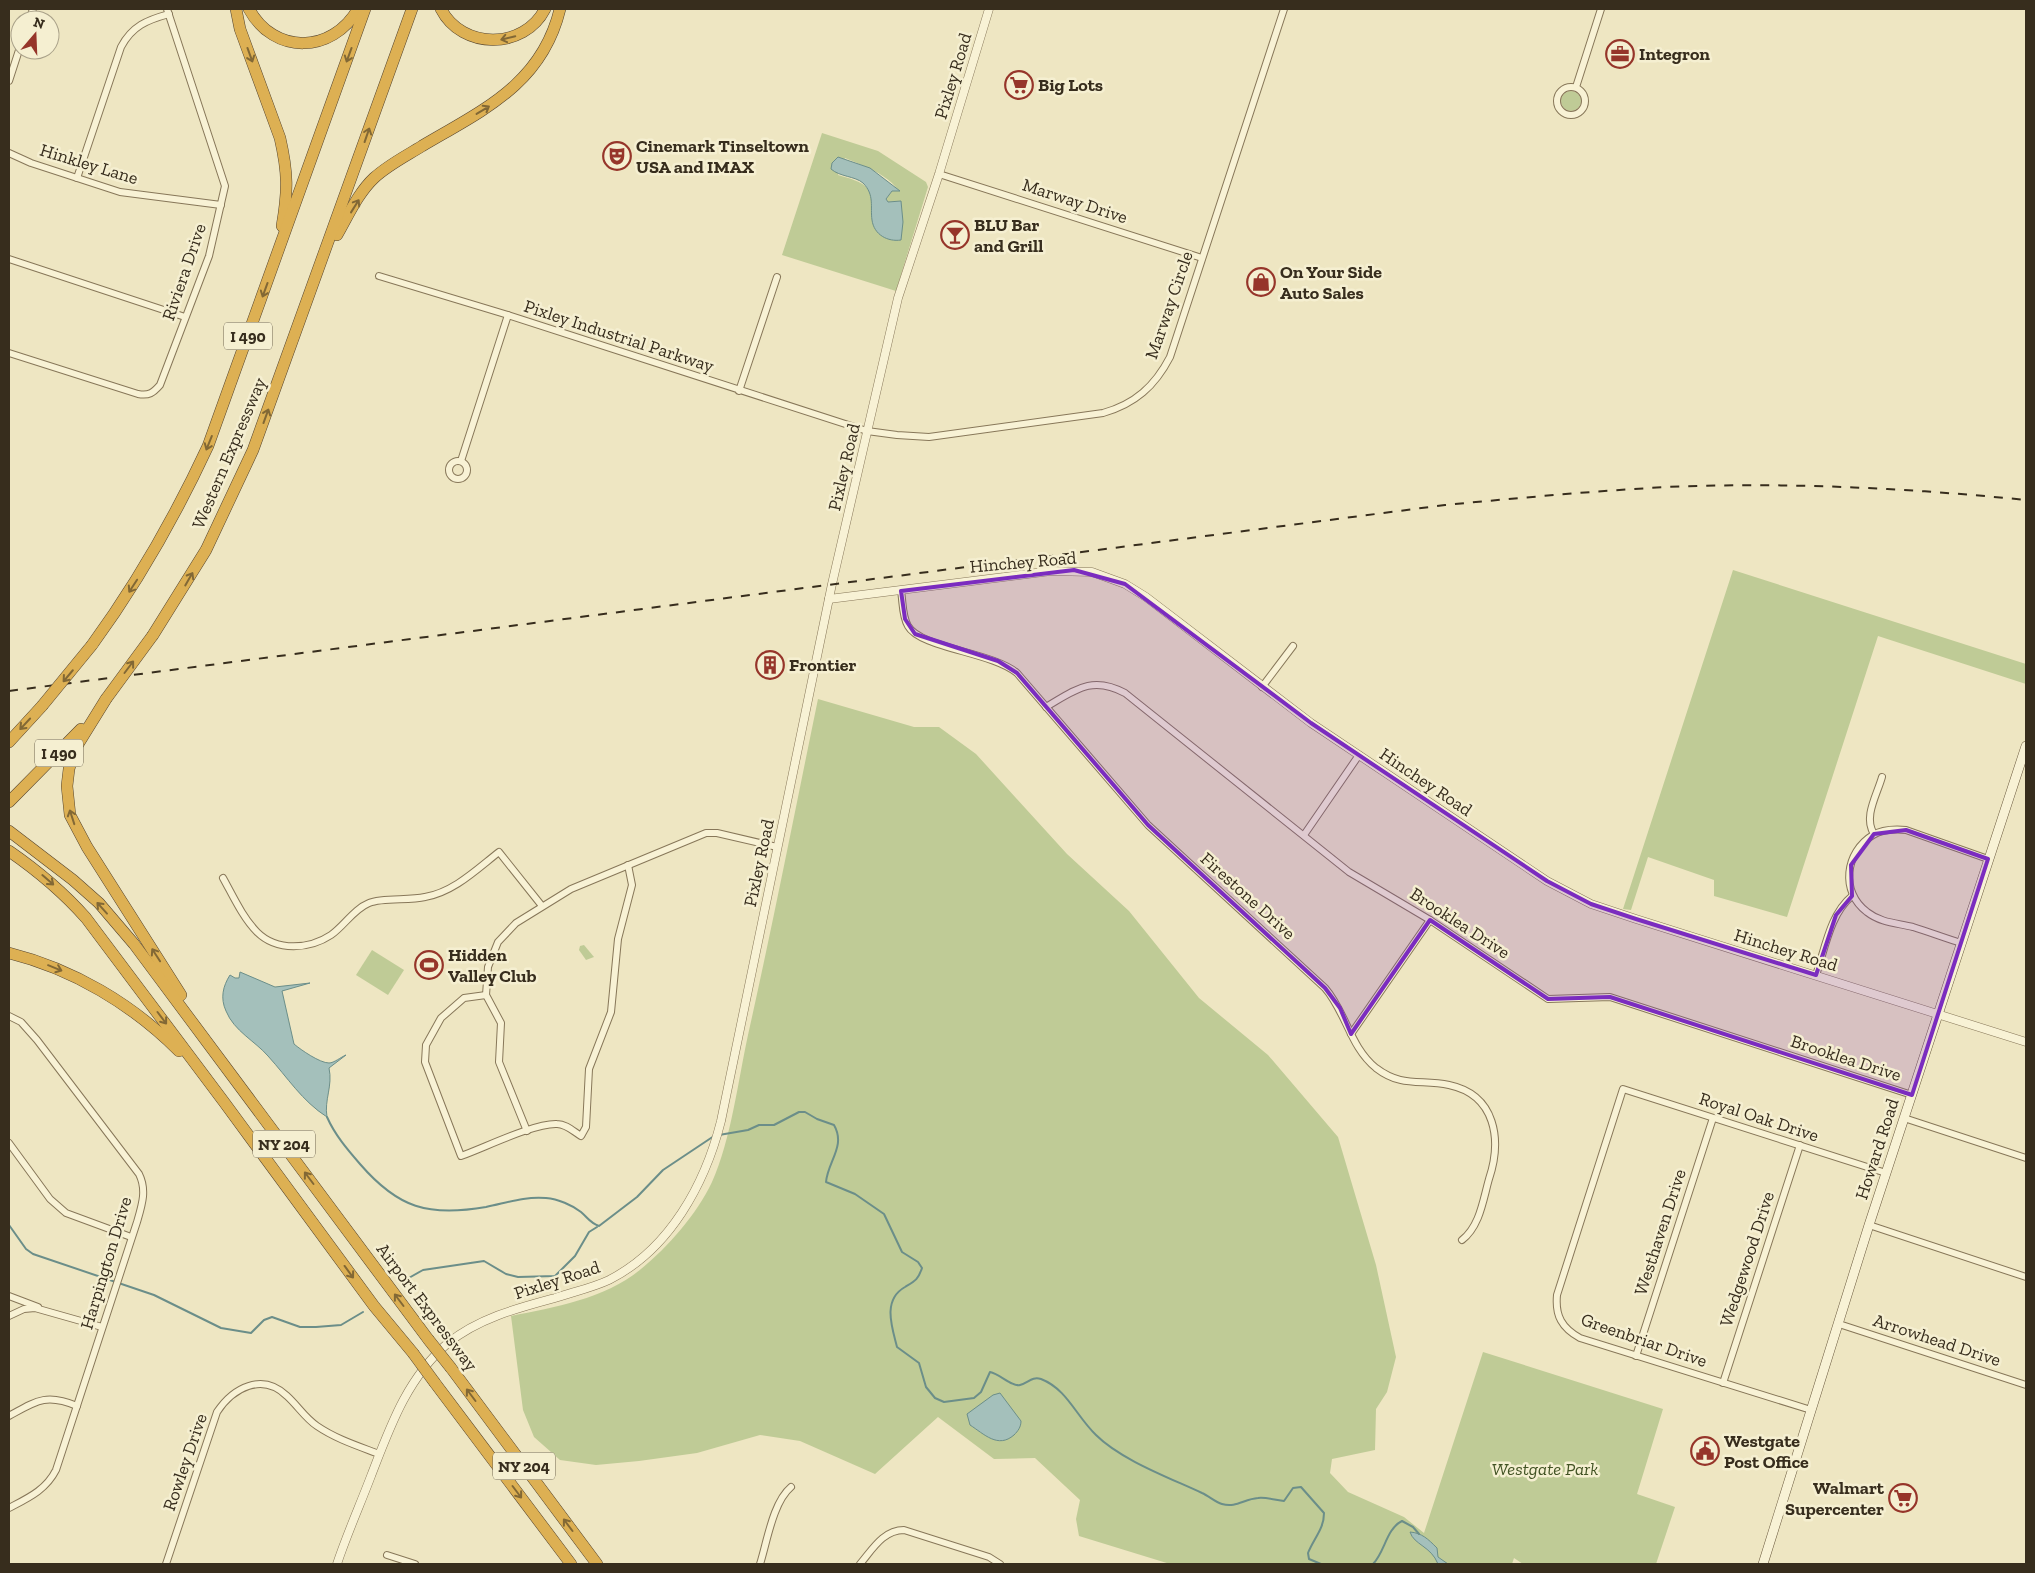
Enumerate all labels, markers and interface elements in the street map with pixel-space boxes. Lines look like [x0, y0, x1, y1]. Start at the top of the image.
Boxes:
north arrow [10, 10, 60, 60]
text: N [31, 13, 47, 33]
street label: Pixley Road [929, 30, 977, 122]
one-way arrow [501, 33, 517, 43]
office icon: Integron [1605, 39, 1635, 69]
place label: Integron [1639, 43, 1710, 65]
one-way arrow [343, 46, 353, 62]
one-way arrow [246, 47, 255, 63]
supermarket icon: Big Lots [1004, 70, 1034, 100]
place label: Big Lots [1038, 74, 1103, 96]
one-way arrow [475, 104, 489, 114]
one-way arrow [363, 127, 372, 143]
place label: Cinemark Tinseltown USA and IMAX [636, 135, 809, 178]
street label: Hinkley Lane [37, 139, 141, 189]
theatre icon: Cinemark Tinseltown USA and IMAX [602, 141, 632, 171]
street label: Marway Drive [1020, 174, 1130, 228]
one-way arrow [350, 199, 360, 213]
place label: BLU Bar and Grill [974, 214, 1043, 257]
bar icon: BLU Bar and Grill [940, 220, 970, 250]
street label: Riviera Drive [157, 221, 211, 323]
street label: Marway Circle [1140, 248, 1198, 362]
place label: On Your Side Auto Sales [1280, 261, 1382, 304]
shop icon: On Your Side Auto Sales [1246, 267, 1276, 297]
one-way arrow [260, 282, 269, 297]
street label: Pixley Industrial Parkway [521, 295, 717, 377]
road number: I 490 [224, 322, 272, 350]
street label: Western Expressway [187, 373, 271, 532]
one-way arrow [262, 409, 271, 425]
street label: Pixley Road [823, 421, 865, 513]
one-way arrow [204, 435, 213, 450]
street label: Hinchey Road [969, 546, 1077, 578]
one-way arrow [185, 573, 195, 587]
one-way arrow [128, 579, 138, 593]
building icon: Frontier [755, 650, 785, 680]
place label: Frontier [789, 654, 856, 676]
one-way arrow [124, 661, 135, 674]
one-way arrow [62, 669, 73, 682]
one-way arrow [19, 718, 31, 730]
road number: I 490 [35, 740, 83, 766]
street label: Hinchey Road [1375, 743, 1477, 821]
one-way arrow [66, 809, 76, 825]
street label: Pixley Road [739, 817, 779, 909]
street label: Firestone Drive [1196, 848, 1300, 944]
one-way arrow [41, 874, 54, 886]
street label: Brooklea Drive [1406, 883, 1514, 963]
one-way arrow [96, 901, 108, 914]
street label: Hinchey Road [1732, 924, 1841, 976]
place label: Hidden Valley Club [448, 944, 537, 987]
one-way arrow [150, 949, 160, 963]
sports icon: Hidden Valley Club [414, 950, 444, 980]
one-way arrow [47, 964, 62, 974]
one-way arrow [156, 1012, 167, 1025]
street label: Brooklea Drive [1788, 1030, 1904, 1086]
street label: Royal Oak Drive [1697, 1087, 1821, 1147]
street label: Howard Road [1850, 1096, 1904, 1202]
road number: NY 204 [253, 1130, 315, 1158]
street label: Westhaven Drive [1629, 1166, 1691, 1298]
one-way arrow [304, 1171, 314, 1185]
street label: Wedgewood Drive [1715, 1189, 1779, 1329]
street label: Harpington Drive [75, 1194, 137, 1332]
street label: Airport Expressway [372, 1239, 483, 1376]
street label: Pixley Road [511, 1256, 603, 1304]
one-way arrow [344, 1265, 354, 1279]
one-way arrow [394, 1293, 404, 1307]
street label: Greenbriar Drive [1578, 1308, 1710, 1372]
street label: Arrowhead Drive [1870, 1309, 2004, 1371]
one-way arrow [465, 1389, 476, 1402]
street label: Rowley Drive [158, 1410, 212, 1514]
place label: Westgate Post Office [1724, 1430, 1809, 1473]
public building icon: Westgate Post Office [1690, 1436, 1720, 1466]
road number: NY 204 [493, 1452, 555, 1480]
park label: Westgate Park [1492, 1458, 1598, 1480]
place label: Walmart Supercenter [1785, 1477, 1885, 1520]
supermarket icon: Walmart Supercenter [1888, 1483, 1918, 1513]
one-way arrow [512, 1485, 522, 1499]
one-way arrow [562, 1519, 573, 1532]

